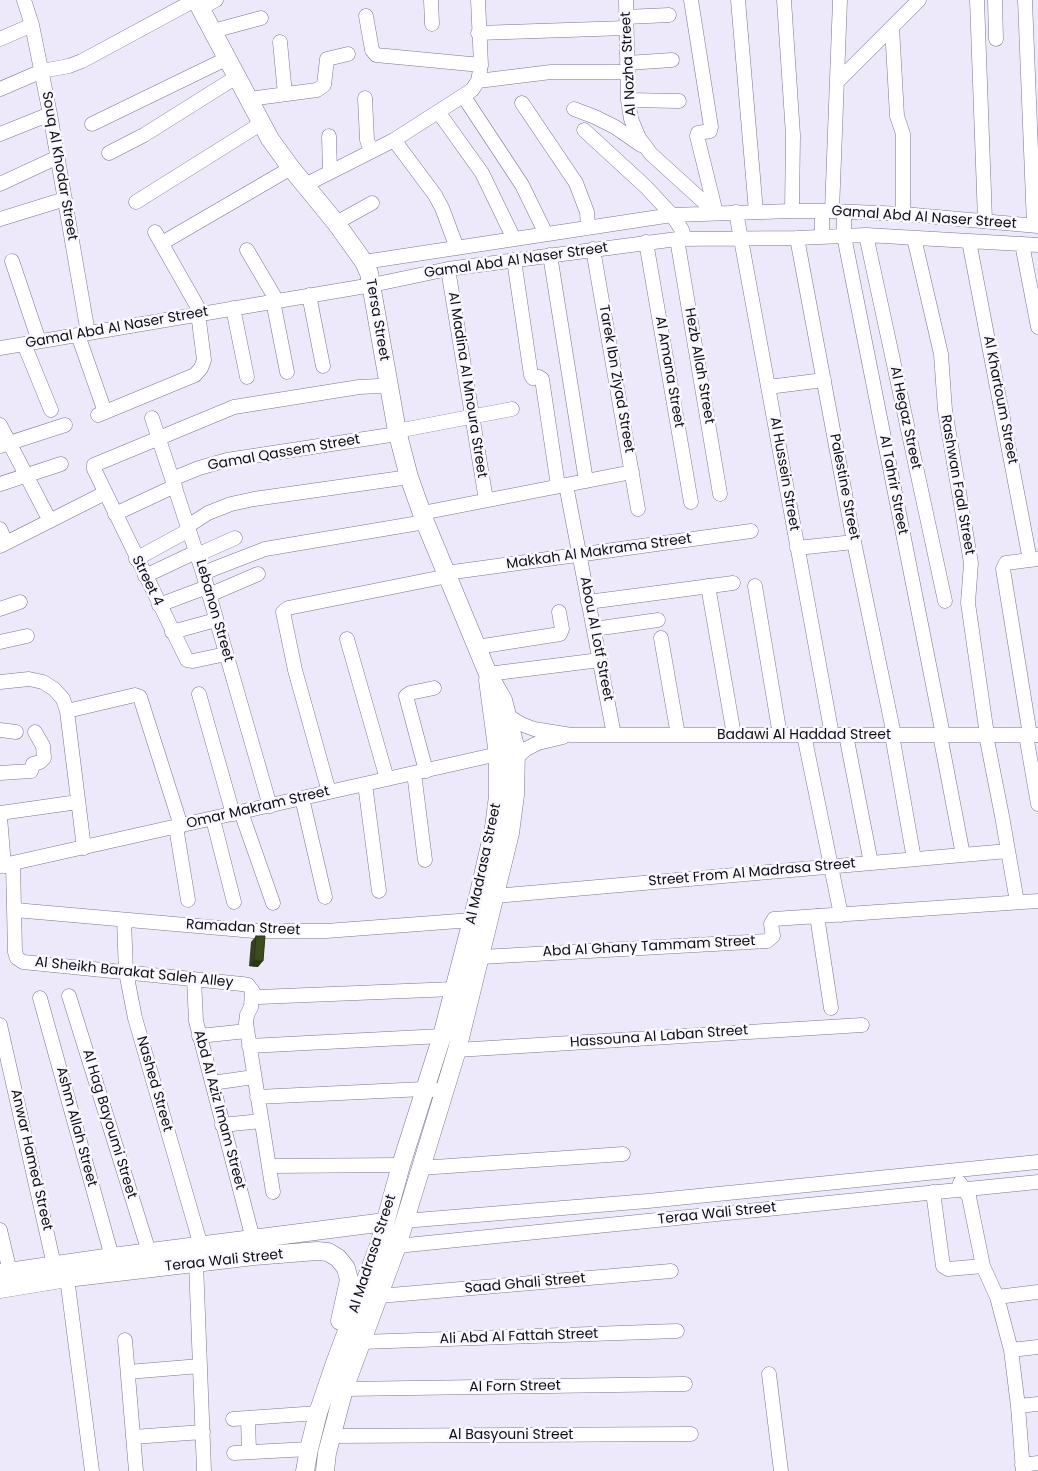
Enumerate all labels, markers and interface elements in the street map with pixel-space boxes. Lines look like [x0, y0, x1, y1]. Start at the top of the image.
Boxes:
street label: Al Nozha Street [618, 11, 640, 117]
street label: Souq Al Khodar Street [38, 90, 80, 242]
street label: Gamal Abd Al Naser Street [831, 203, 1017, 233]
street label: Gamal Abd Al Naser Street [423, 240, 609, 282]
street label: Tersa Street [362, 278, 392, 362]
street label: Al Madina Al Mnoura Street [444, 291, 490, 479]
street label: Gamal Abd Al Naser Street [24, 304, 210, 352]
street label: Tarek Ibn Ziyad Street [595, 304, 637, 454]
street label: Hezb Allah Street [681, 307, 717, 425]
street label: Al Amana Street [651, 315, 687, 429]
street label: Al Khartoum Street [979, 334, 1021, 466]
street label: Al Hegaz Street [886, 365, 924, 471]
street label: Rashwan Fadl Street [936, 414, 978, 556]
street label: Al Hussein Street [766, 416, 802, 532]
street label: Gamal Qassem Street [207, 431, 361, 475]
street label: Palestine Street [825, 432, 863, 542]
street label: Al Tahrir Street [875, 434, 911, 536]
street label: Makkah Al Makrama Street [505, 531, 693, 573]
street label: Street 4 [128, 553, 166, 609]
street label: Lebanon Street [191, 558, 237, 664]
street label: Abou Al Lotf Street [576, 575, 616, 703]
street label: Badawi Al Haddad Street [717, 727, 891, 743]
street label: Omar Makram Street [185, 783, 331, 833]
street label: Al Madrasa Street [463, 802, 505, 926]
street label: Street From Al Madrasa Street [648, 856, 856, 890]
street label: Ramadan Street [185, 917, 301, 939]
street label: Abd Al Ghany Tammam Street [542, 933, 756, 961]
street label: Al Sheikh Barakat Saleh Alley [34, 954, 234, 992]
street label: Hassouna Al Laban Street [569, 1022, 749, 1052]
street label: Abd Al Aziz Imam Street [190, 1028, 248, 1192]
street label: Nashed Street [132, 1034, 176, 1134]
street label: Al Hag Bayoumi Street [78, 1047, 140, 1201]
street label: Ashm Allah Street [52, 1065, 100, 1189]
street label: Anwar Hamed Street [7, 1088, 55, 1232]
street label: Al Madrasa Street [346, 1193, 400, 1315]
street label: Teraa Wali Street [657, 1199, 777, 1229]
street label: Teraa Wali Street [164, 1246, 284, 1276]
street label: Saad Ghali Street [464, 1270, 586, 1298]
street label: Ali Abd Al Fattah Street [439, 1326, 599, 1348]
street label: Al Forn Street [469, 1378, 561, 1396]
street label: Al Basyouni Street [449, 1427, 573, 1443]

